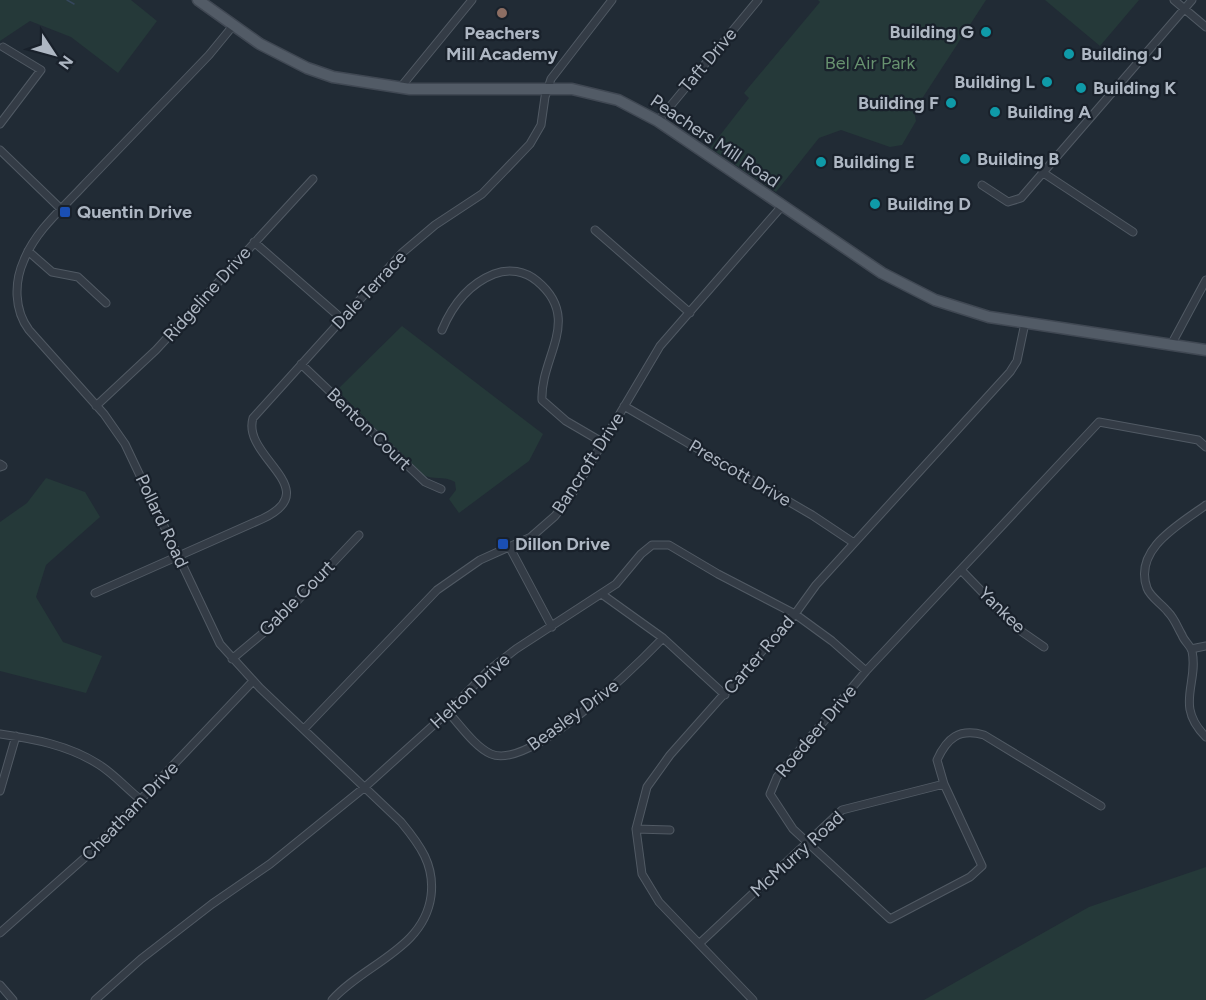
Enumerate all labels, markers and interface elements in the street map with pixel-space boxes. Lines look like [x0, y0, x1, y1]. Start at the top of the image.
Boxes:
marker: Peachers Mill Academy [495, 6, 509, 20]
place label: Building G [889, 21, 974, 43]
place label: Peachers Mill Academy [446, 22, 559, 65]
street label: Taft Drive [675, 23, 741, 97]
north arrow [24, 24, 84, 84]
marker: Building G [979, 25, 993, 39]
place label: Building J [1081, 43, 1162, 65]
marker: Building J [1062, 47, 1076, 61]
text: N [54, 52, 77, 73]
park label: Bel Air Park [825, 52, 915, 74]
place label: Building L [954, 71, 1035, 93]
marker: Building L [1040, 75, 1054, 89]
place label: Building K [1093, 77, 1176, 99]
marker: Building K [1074, 81, 1088, 95]
street label: Peachers Mill Road [646, 90, 784, 192]
place label: Building F [858, 92, 939, 114]
marker: Building F [944, 96, 958, 110]
place label: Building A [1007, 101, 1091, 123]
marker: Building A [988, 105, 1002, 119]
place label: Building B [977, 148, 1059, 170]
place label: Building E [833, 151, 915, 173]
marker: Building B [958, 152, 972, 166]
marker: Building E [814, 155, 828, 169]
place label: Building D [887, 193, 971, 215]
marker: Building D [868, 197, 882, 211]
place label: Quentin Drive [77, 201, 192, 223]
marker: Quentin Drive [58, 205, 72, 219]
street label: Ridgeline Drive [159, 242, 256, 346]
street label: Dale Terrace [327, 246, 411, 334]
street label: Benton Court [322, 383, 416, 475]
street label: Bancroft Drive [547, 408, 629, 518]
street label: Prescott Drive [685, 435, 795, 511]
street label: Pollard Road [131, 471, 193, 571]
place label: Dillon Drive [515, 533, 610, 555]
marker: Dillon Drive [496, 537, 510, 551]
street label: Gable Court [255, 555, 340, 640]
street label: Yankee [974, 582, 1030, 638]
street label: Carter Road [719, 611, 799, 699]
street label: Helton Drive [426, 649, 514, 733]
street label: Beasley Drive [523, 674, 623, 755]
street label: Roedeer Drive [771, 680, 861, 782]
street label: Cheatham Drive [77, 757, 183, 865]
street label: McMurry Road [746, 806, 848, 902]

